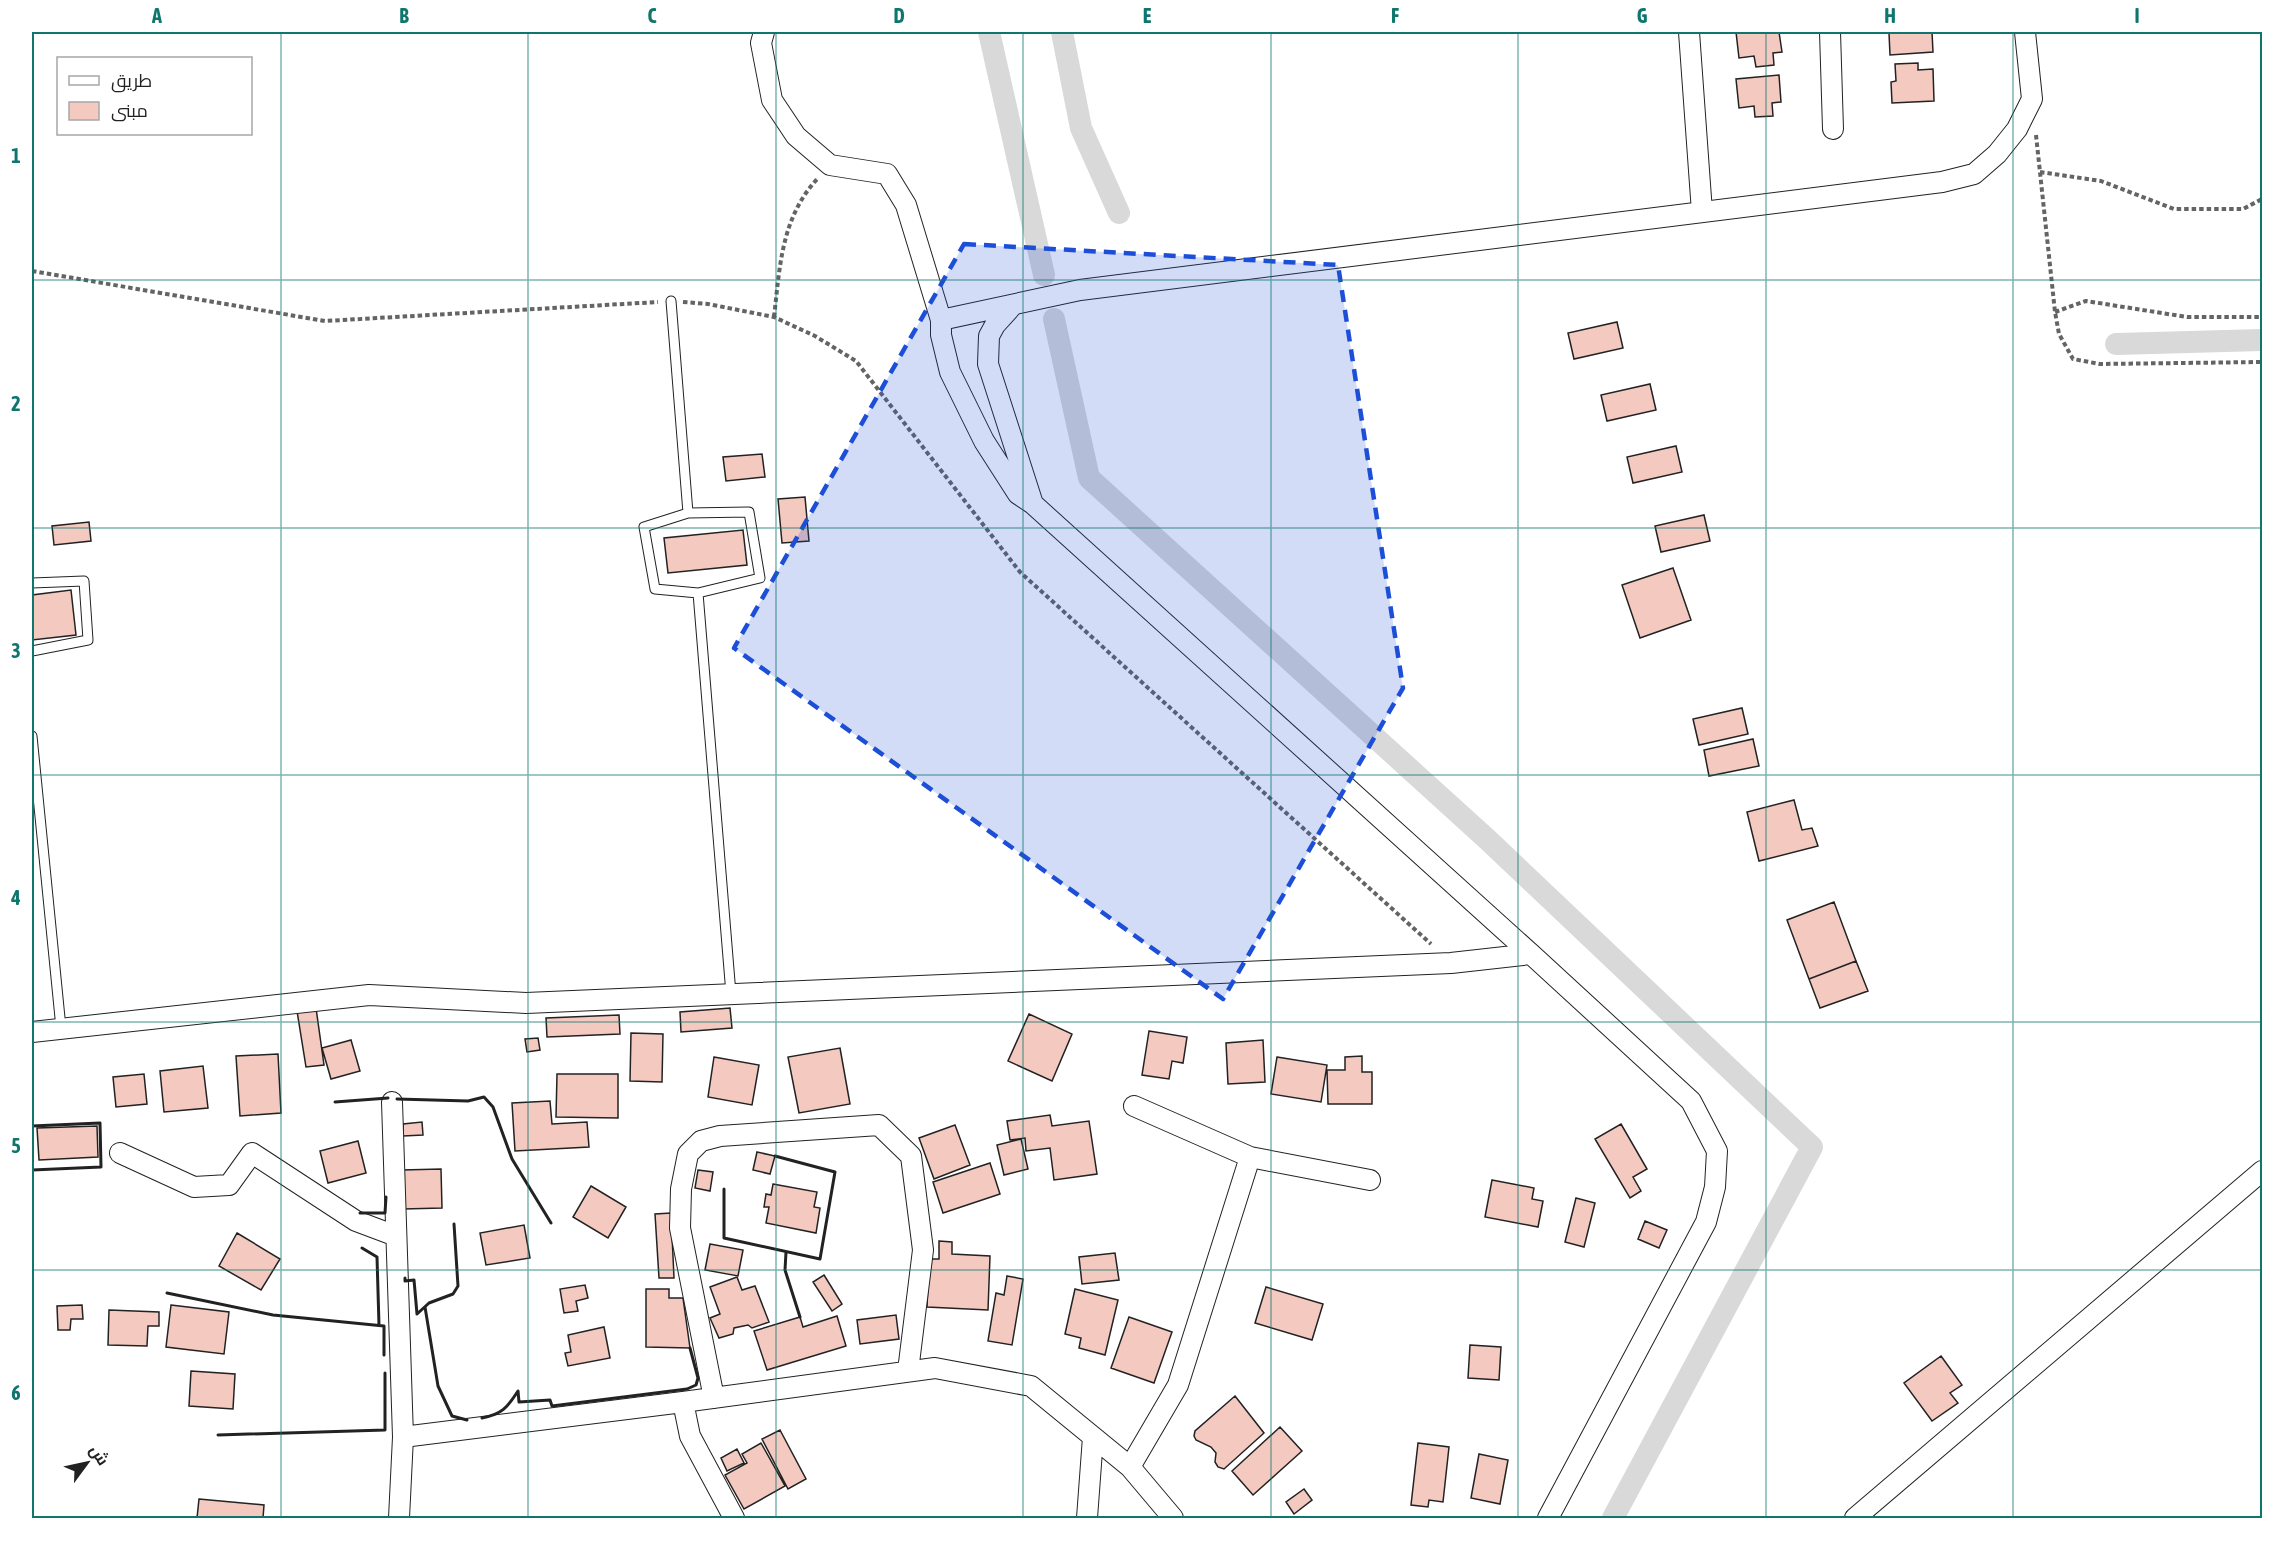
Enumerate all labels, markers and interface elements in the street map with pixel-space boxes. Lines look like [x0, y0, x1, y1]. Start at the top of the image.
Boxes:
text: A [151, 4, 162, 27]
text: B [399, 4, 409, 27]
text: C [648, 4, 657, 27]
text: D [893, 4, 905, 27]
text: E [1143, 4, 1152, 27]
text: F [1391, 4, 1399, 27]
text: G [1637, 4, 1648, 27]
text: H [1884, 4, 1896, 27]
text: I [2134, 4, 2140, 27]
legend [57, 57, 252, 135]
text: طريق [111, 70, 152, 93]
text: مبنى [111, 100, 148, 122]
text: 1 [11, 144, 21, 167]
text: 2 [11, 392, 21, 415]
text: 3 [11, 639, 21, 662]
text: 4 [10, 886, 21, 909]
text: 5 [11, 1134, 21, 1157]
text: 6 [11, 1381, 21, 1404]
north arrow [57, 1433, 117, 1493]
text: ش [86, 1441, 113, 1469]

